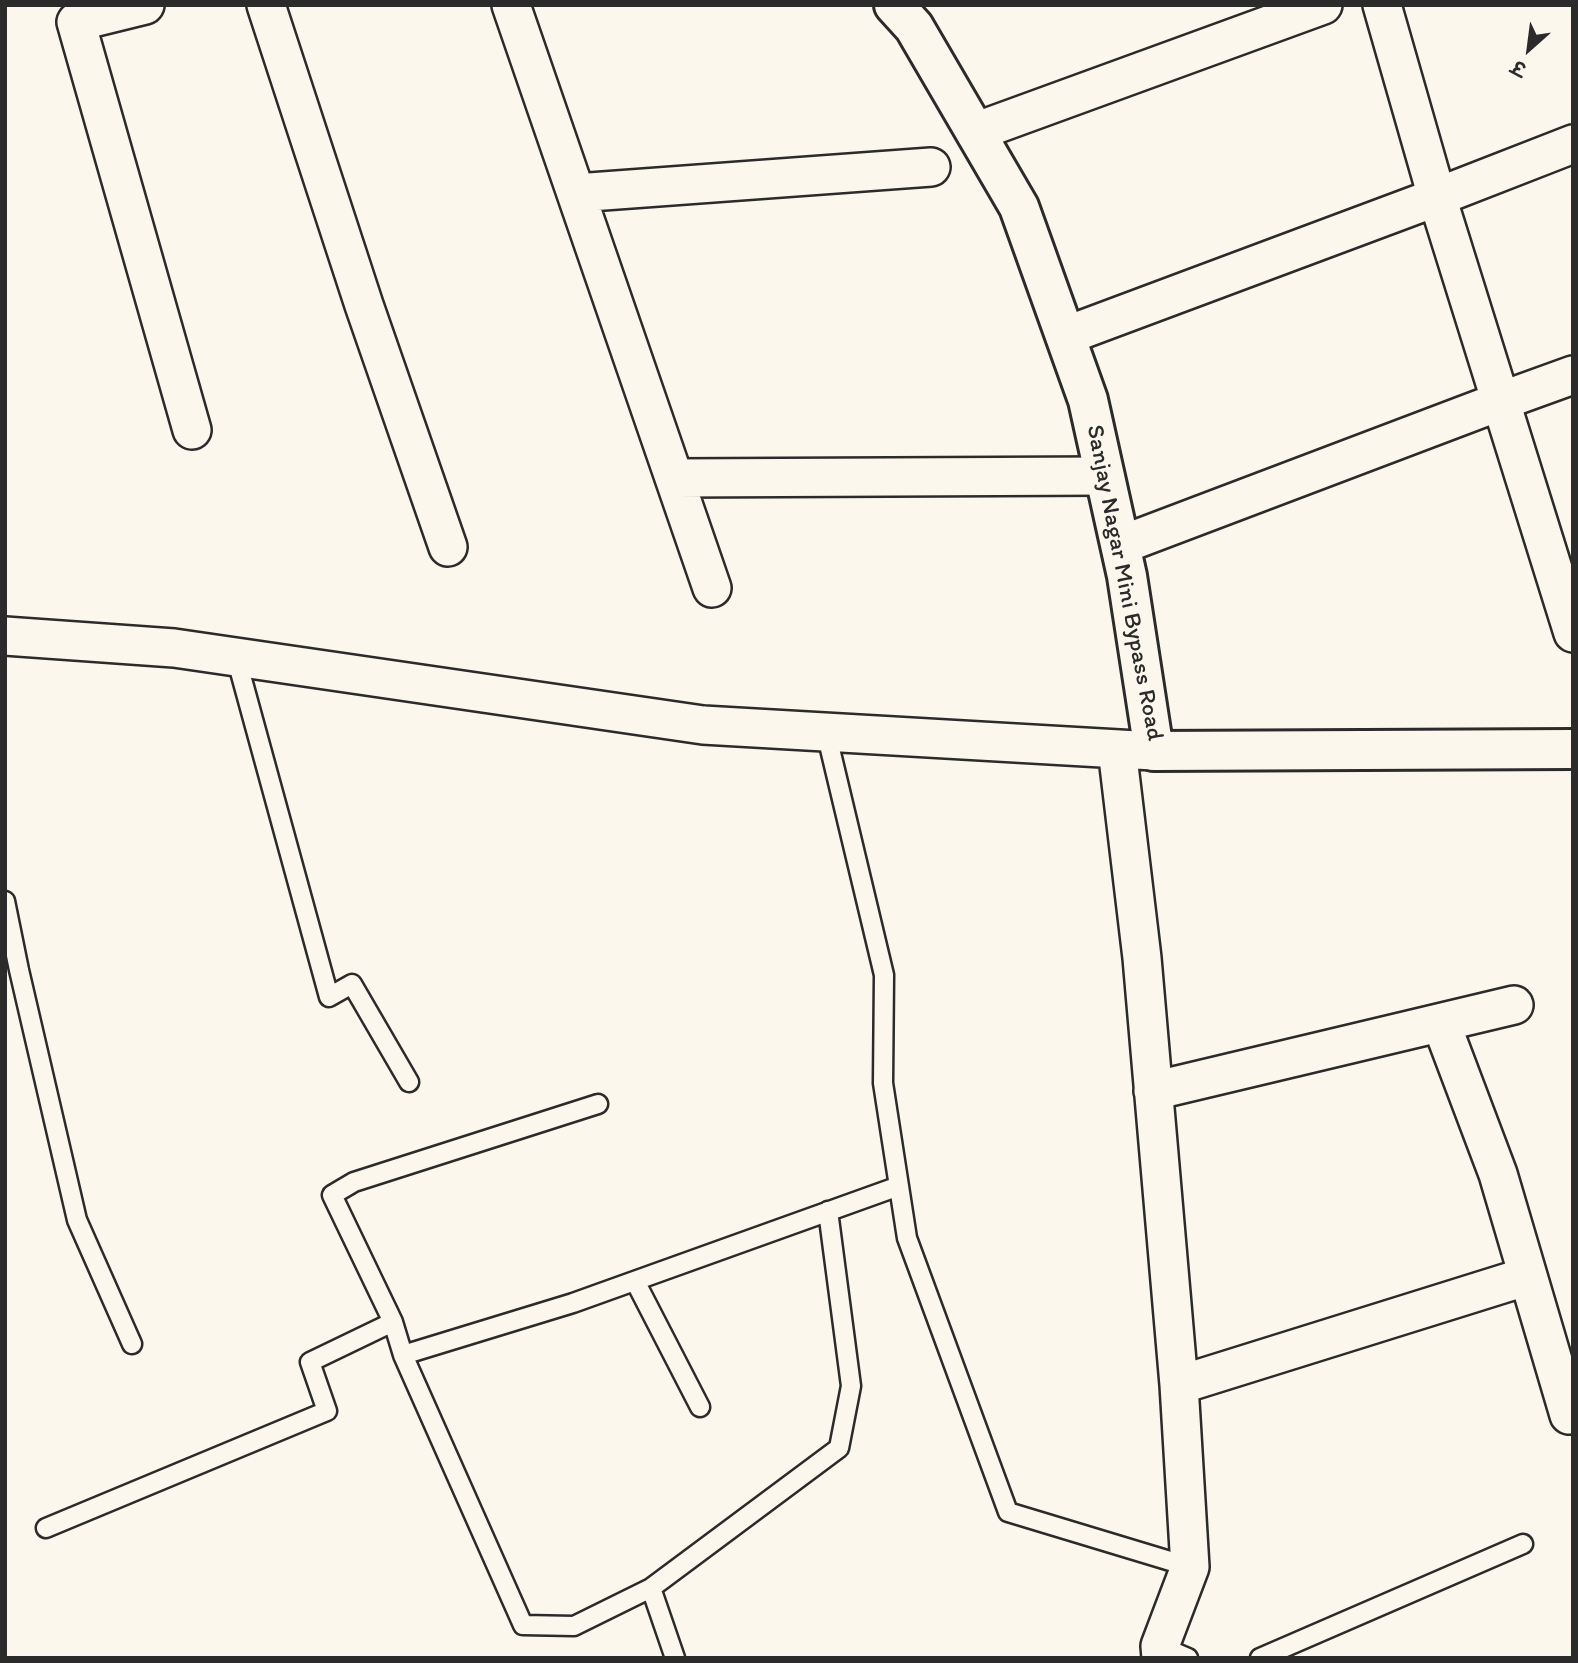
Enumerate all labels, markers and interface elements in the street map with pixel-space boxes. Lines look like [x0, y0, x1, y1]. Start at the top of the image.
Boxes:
north arrow [1494, 14, 1564, 84]
text: उ [1508, 55, 1530, 81]
street label: Sanjay Nagar Mini Bypass Road [1079, 423, 1169, 743]

